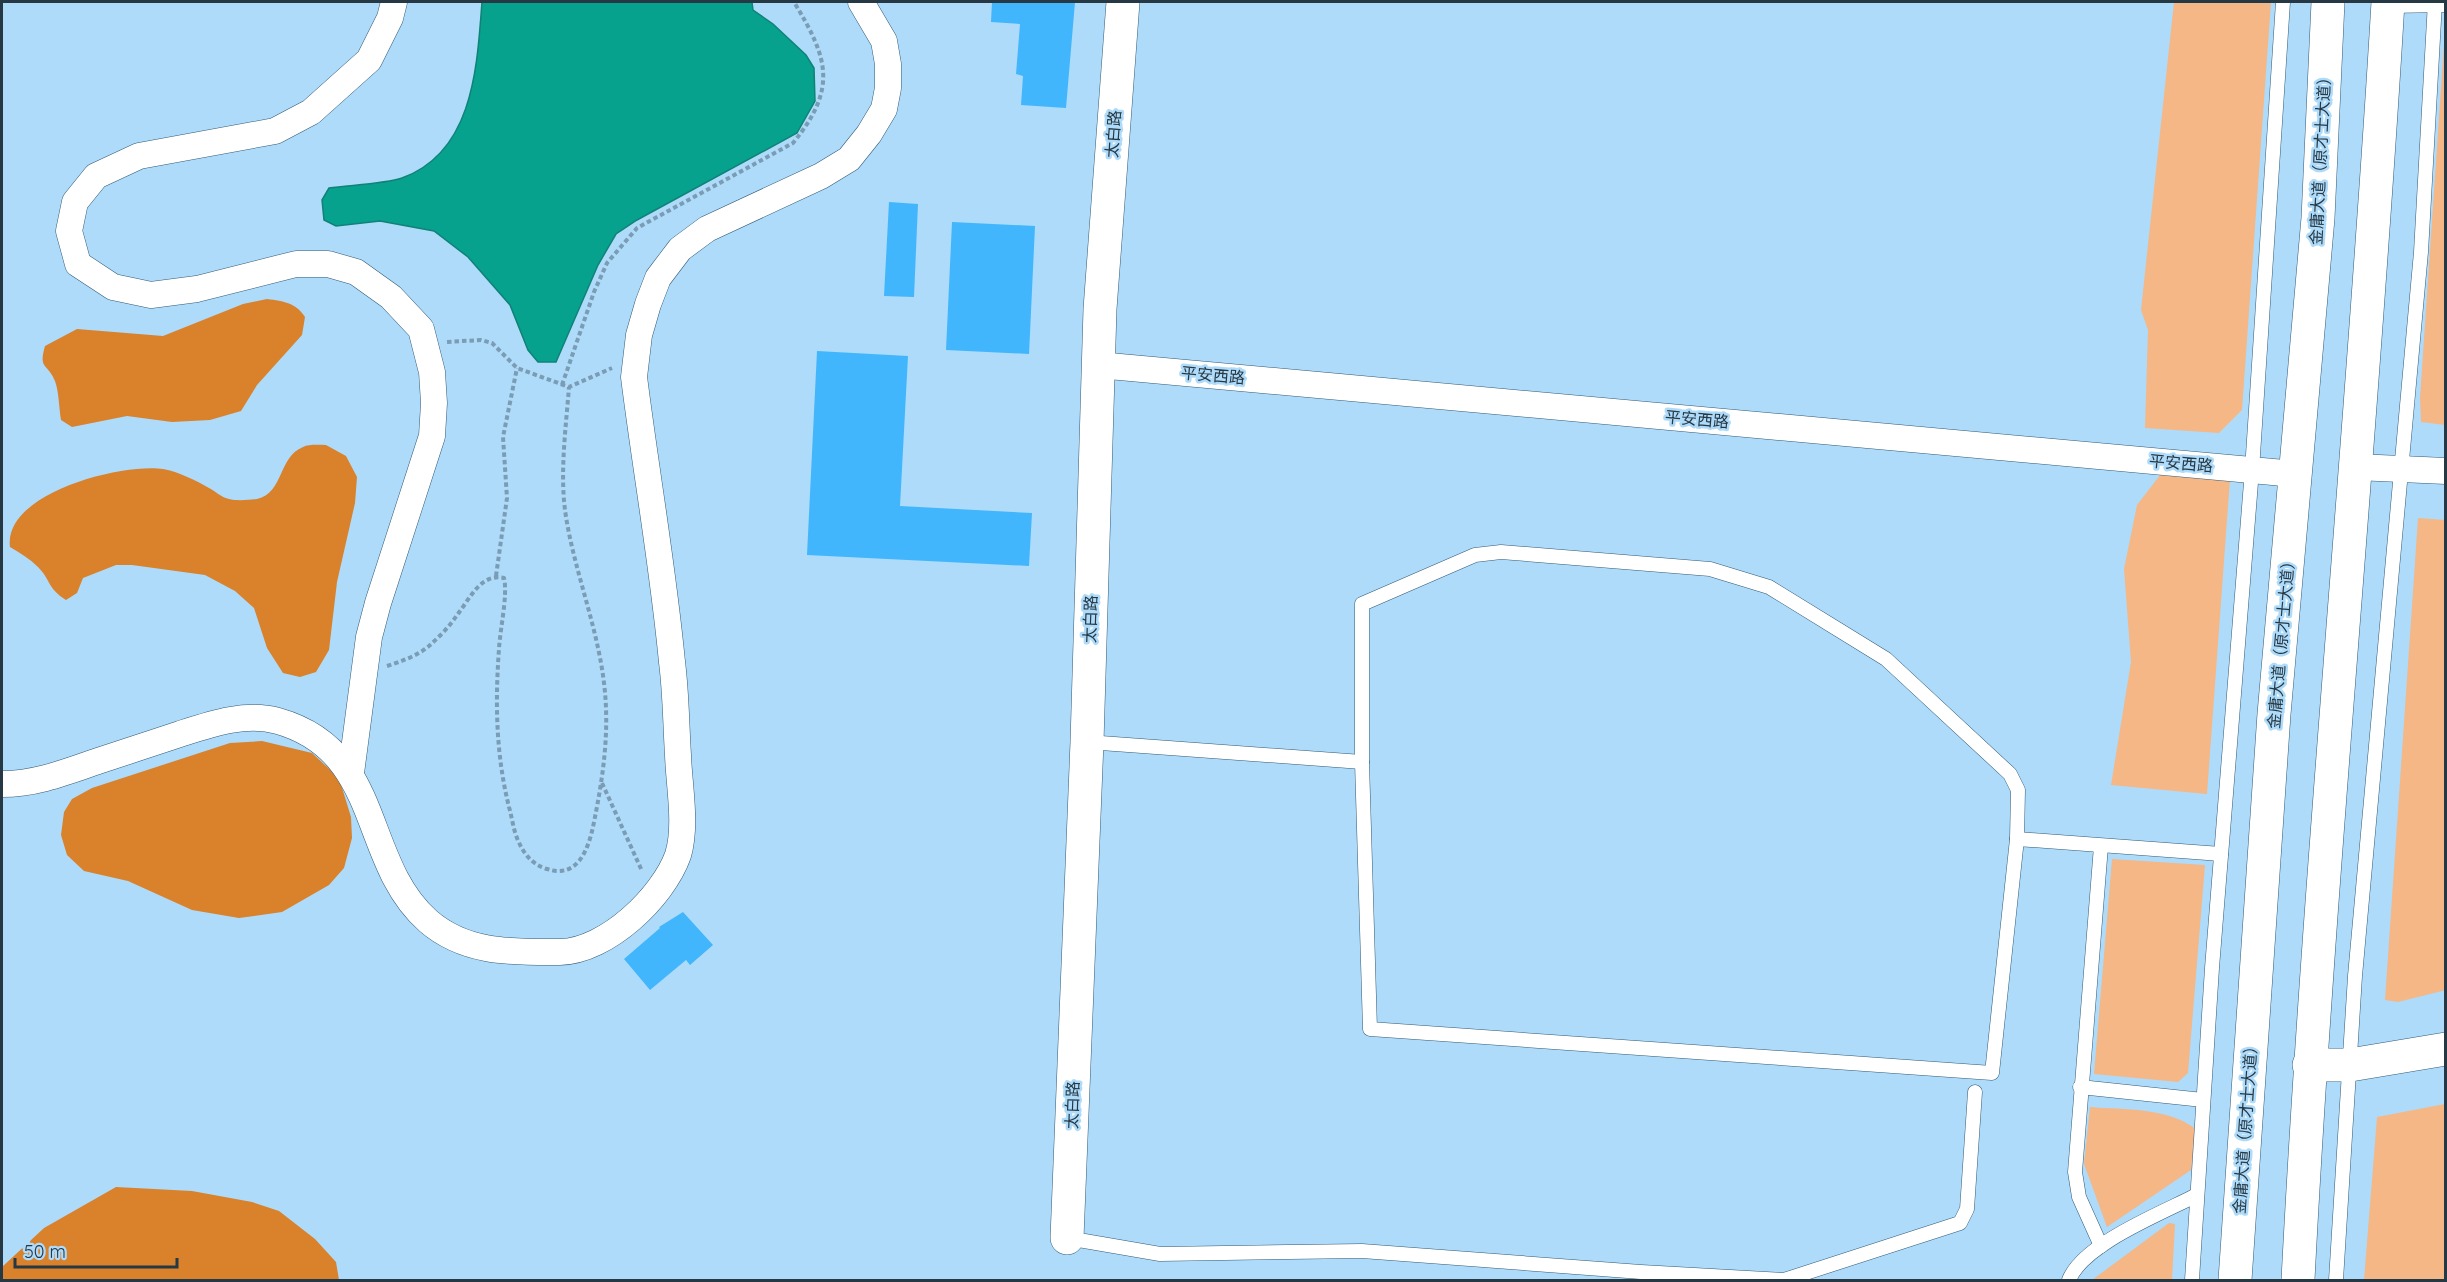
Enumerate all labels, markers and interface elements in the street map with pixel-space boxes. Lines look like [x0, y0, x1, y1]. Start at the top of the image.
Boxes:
street label: 金庸大道（原才士大道） [2305, 69, 2335, 245]
street label: 太白路 [1101, 109, 1125, 159]
street label: 平安西路 [1180, 362, 1246, 388]
street label: 平安西路 [1664, 406, 1730, 432]
street label: 平安西路 [2148, 450, 2214, 476]
street label: 金庸大道（原才士大道） [2263, 552, 2299, 730]
street label: 太白路 [1079, 595, 1101, 643]
street label: 金庸大道（原才士大道） [2229, 1038, 2261, 1214]
street label: 太白路 [1061, 1081, 1083, 1129]
scale bar [15, 1231, 177, 1269]
text: 50 m [24, 1240, 66, 1263]

